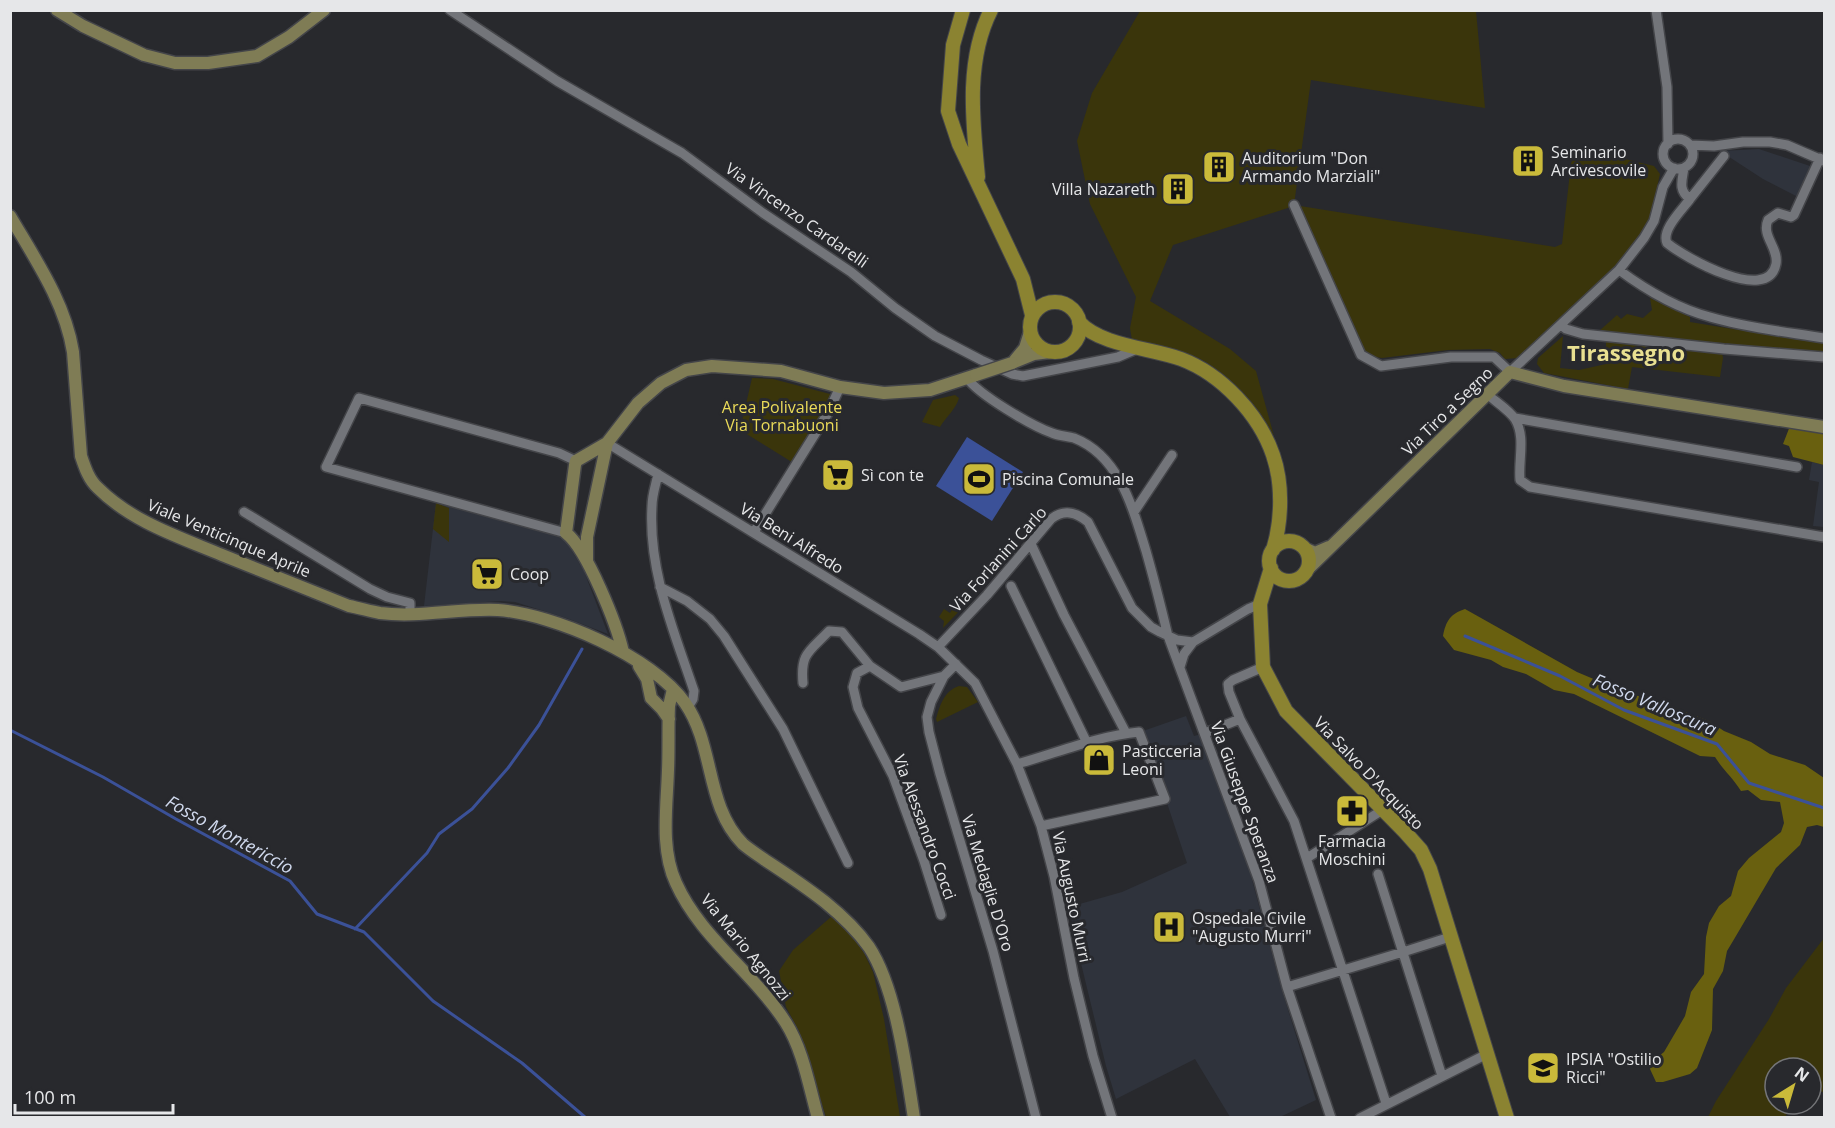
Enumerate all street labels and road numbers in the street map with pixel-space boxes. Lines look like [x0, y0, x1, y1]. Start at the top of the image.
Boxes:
street label: Via Vincenzo Cardarelli [721, 157, 873, 273]
street label: Via Tiro a Segno [1397, 362, 1497, 460]
street label: Viale Venticinque Aprile [144, 494, 314, 582]
street label: Via Beni Alfredo [736, 497, 848, 579]
street label: Via Forlanini Carlo [945, 501, 1051, 617]
street label: Via Salvo D'Acquisto [1309, 712, 1429, 834]
street label: Via Giuseppe Speranza [1205, 718, 1285, 886]
street label: Via Alessandro Cocci [889, 751, 961, 903]
street label: Via Medaglie D'Oro [957, 812, 1019, 954]
street label: Via Augusto Murri [1047, 829, 1097, 965]
street label: Via Mario Agnozzi [696, 889, 796, 1005]

